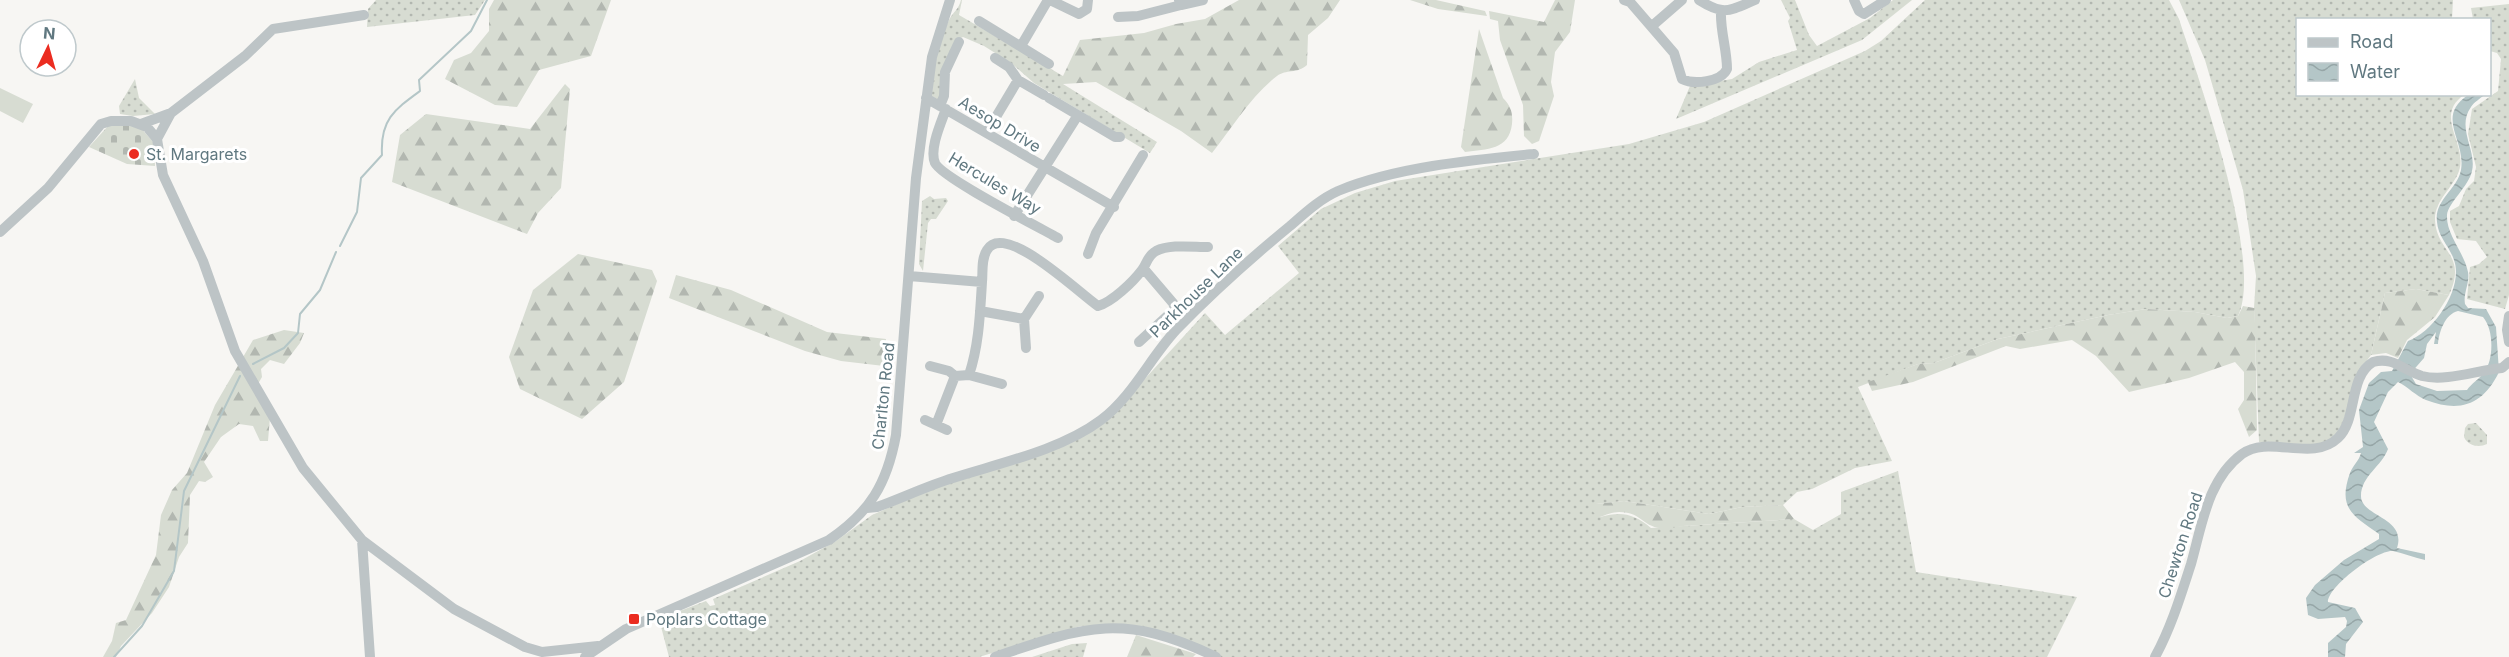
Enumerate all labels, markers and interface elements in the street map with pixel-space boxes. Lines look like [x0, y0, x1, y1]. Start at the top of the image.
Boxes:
north arrow [18, 18, 78, 78]
legend [2296, 18, 2491, 96]
text: N [42, 23, 56, 44]
text: Road [2350, 31, 2393, 52]
text: Water [2350, 61, 2400, 82]
street label: Aesop Drive [955, 92, 1045, 156]
place label: St. Margarets [146, 144, 247, 164]
marker: St. Margarets [127, 147, 141, 161]
street label: Hercules Way [945, 148, 1045, 218]
street label: Parkhouse Lane [1145, 242, 1247, 342]
street label: Charlton Road [867, 341, 899, 451]
street label: Chewton Road [2153, 489, 2207, 601]
place label: Poplars Cottage [646, 609, 767, 629]
marker: Poplars Cottage [627, 612, 641, 626]

